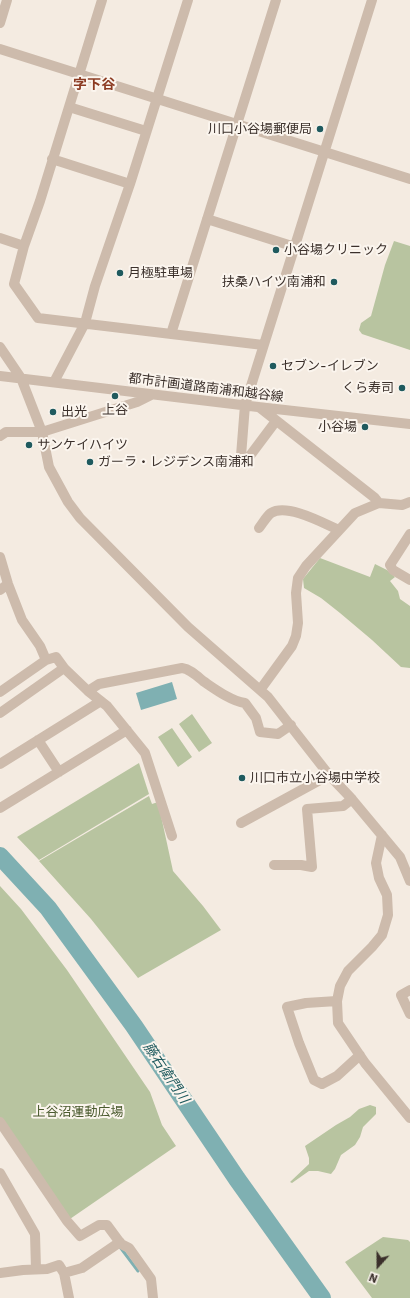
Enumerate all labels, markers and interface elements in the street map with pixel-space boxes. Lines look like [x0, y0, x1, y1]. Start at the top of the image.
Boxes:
district label: 字下谷 [73, 77, 115, 93]
place label: 川口小谷場郵便局 [208, 121, 312, 137]
marker: 川口小谷場郵便局 [315, 124, 325, 134]
place label: 小谷場クリニック [284, 242, 388, 258]
marker: 小谷場クリニック [271, 245, 281, 255]
place label: 月極駐車場 [128, 265, 193, 281]
marker: 月極駐車場 [115, 268, 125, 278]
place label: 扶桑ハイツ南浦和 [222, 274, 326, 290]
marker: 扶桑ハイツ南浦和 [329, 277, 339, 287]
place label: セブン-イレブン [281, 358, 379, 374]
marker: セブン-イレブン [268, 361, 278, 371]
street label: 都市計画道路南浦和越谷線 [128, 371, 284, 405]
place label: くら寿司 [342, 380, 394, 396]
marker: くら寿司 [397, 383, 407, 393]
marker: 上谷 [110, 391, 120, 401]
place label: 上谷 [102, 402, 128, 418]
place label: 出光 [61, 404, 87, 420]
marker: 出光 [48, 407, 58, 417]
place label: 小谷場 [318, 419, 357, 435]
marker: 小谷場 [360, 422, 370, 432]
place label: サンケイハイツ [37, 437, 128, 453]
marker: サンケイハイツ [24, 440, 34, 450]
place label: ガーラ・レジデンス南浦和 [98, 454, 254, 470]
marker: ガーラ・レジデンス南浦和 [85, 457, 95, 467]
place label: 川口市立小谷場中学校 [250, 770, 380, 786]
marker: 川口市立小谷場中学校 [237, 773, 247, 783]
water label: 藤右衛門川 [139, 1039, 193, 1107]
park label: 上谷沼運動広場 [33, 1104, 123, 1120]
north arrow [358, 1246, 398, 1286]
text: N [367, 1270, 380, 1285]

